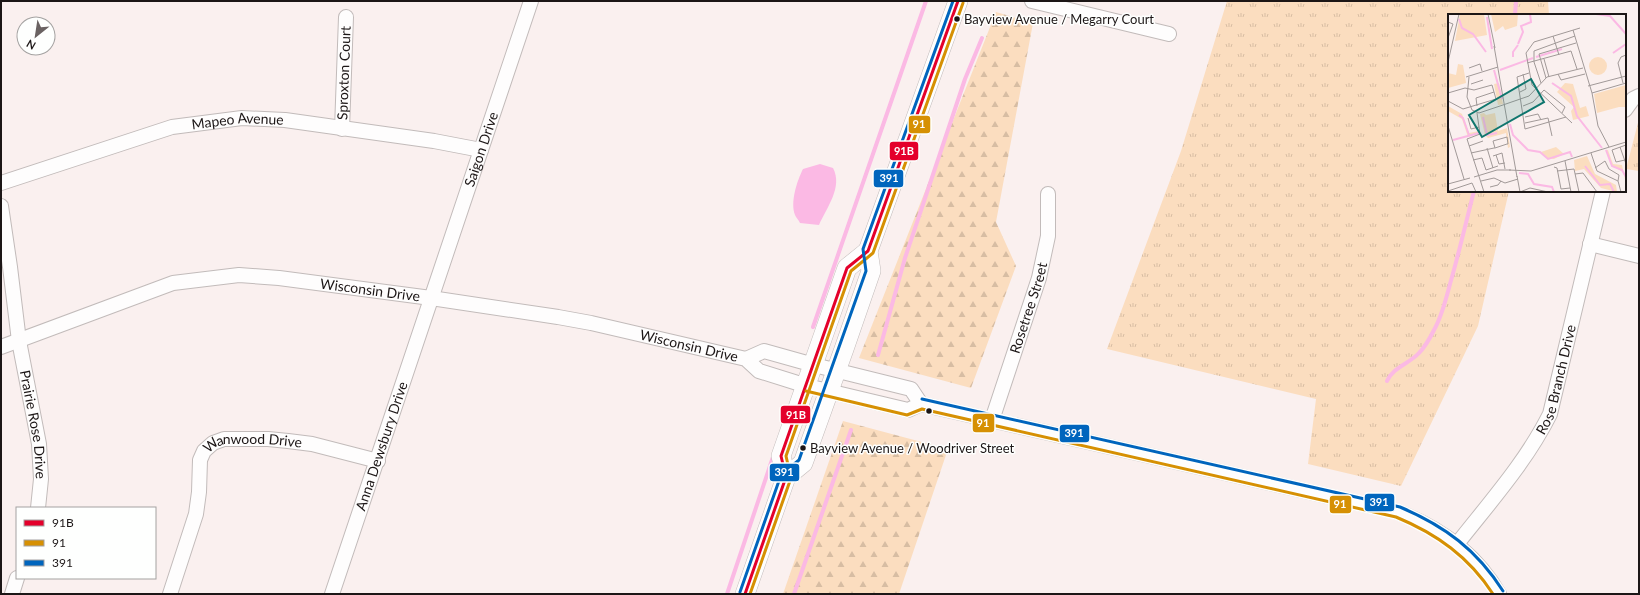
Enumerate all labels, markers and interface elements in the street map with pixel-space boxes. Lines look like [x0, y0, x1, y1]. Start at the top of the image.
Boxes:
place label: Bayview Avenue / Megarry Court [964, 11, 1154, 27]
marker: Bayview Avenue / Megarry Court [952, 14, 962, 24]
inset map [1448, 14, 1626, 192]
north arrow [16, 16, 56, 56]
street label: Sproxton Court [333, 26, 354, 120]
text: N [24, 37, 38, 53]
street label: Mapeo Avenue [191, 108, 284, 132]
street label: Saigon Drive [460, 110, 501, 189]
line badge: 91 [908, 115, 931, 134]
text: 91 [913, 117, 925, 130]
line badge: 91B [889, 141, 919, 161]
text: 91B [894, 144, 914, 157]
line badge: 391 [873, 169, 904, 188]
text: 391 [879, 171, 899, 184]
street label: Rosetree Street [1006, 261, 1050, 356]
street label: Wisconsin Drive [319, 275, 421, 304]
street label: Rose Branch Drive [1532, 323, 1579, 437]
street label: Wisconsin Drive [638, 326, 740, 365]
street label: Prairie Rose Drive [17, 369, 50, 479]
street label: Anna Dewsbury Drive [352, 379, 411, 513]
line badge: 91B [780, 405, 811, 424]
unlabelled marker [924, 406, 934, 416]
text: 91B [786, 408, 806, 421]
line badge: 91 [972, 413, 995, 433]
text: 91 [977, 416, 989, 429]
line badge: 391 [1059, 424, 1090, 443]
text: 391 [1064, 426, 1084, 439]
street label: Wanwood Drive [199, 430, 303, 456]
place label: Bayview Avenue / Woodriver Street [810, 440, 1015, 456]
marker: Bayview Avenue / Woodriver Street [798, 443, 808, 453]
line badge: 391 [769, 463, 800, 482]
text: 391 [774, 465, 794, 478]
line badge: 391 [1364, 493, 1395, 512]
line badge: 91 [1329, 495, 1352, 514]
text: 391 [1369, 495, 1389, 508]
text: 91 [1334, 497, 1346, 510]
legend [16, 507, 156, 579]
text: 91B [52, 515, 74, 530]
text: 91 [52, 535, 66, 550]
text: 391 [52, 555, 73, 570]

